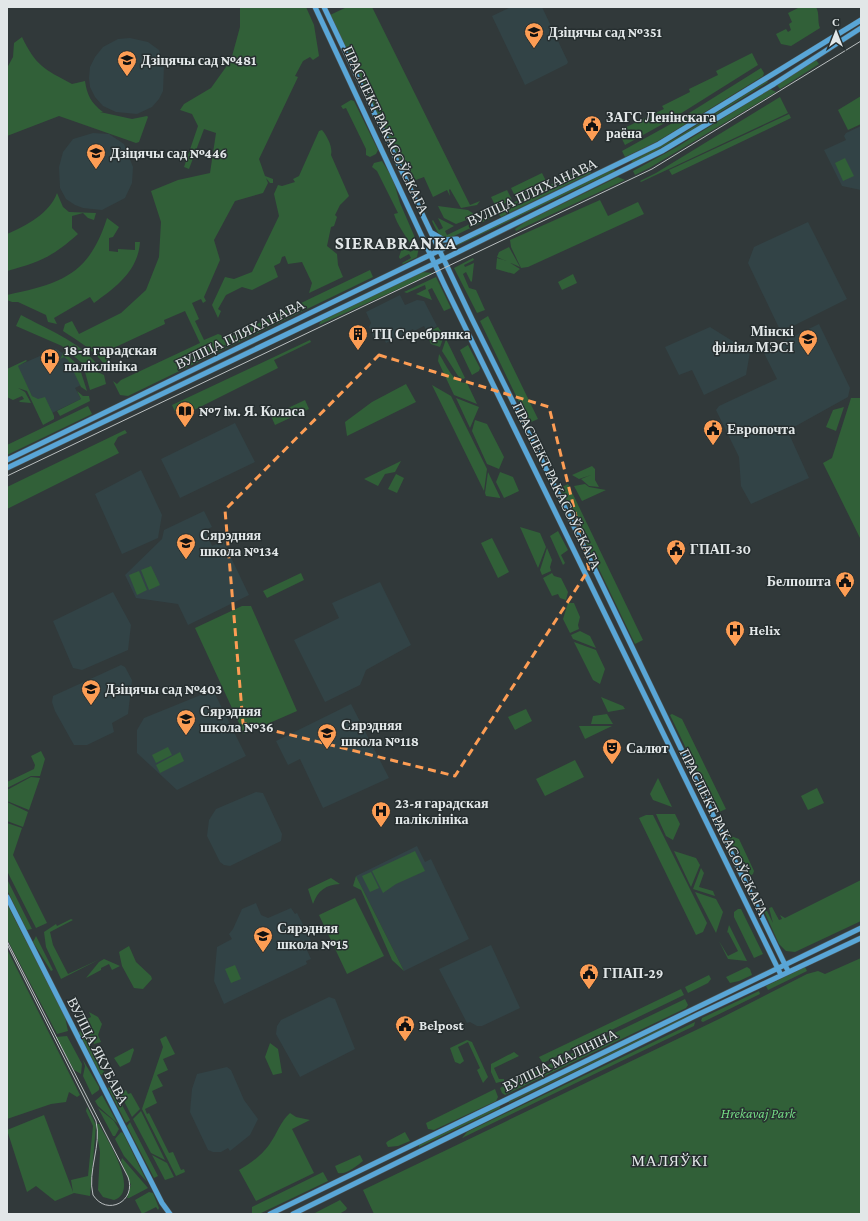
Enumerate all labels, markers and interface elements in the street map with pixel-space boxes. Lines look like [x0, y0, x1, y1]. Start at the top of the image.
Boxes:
north arrow [816, 12, 856, 52]
text: С [832, 16, 840, 28]
school or university icon: Дзіцячы сад №351 [523, 21, 545, 49]
place label: Дзіцячы сад №351 [548, 24, 662, 40]
street label: ПРАСПЕКТ РАКАСОЎСКАГА [340, 43, 432, 217]
school or university icon: Дзіцячы сад №481 [116, 49, 138, 77]
place label: Дзіцячы сад №481 [141, 52, 256, 68]
place label: ЗАГС Ленінскага раёна [606, 109, 716, 141]
public building icon: ЗАГС Ленінскага раёна [581, 114, 603, 142]
school or university icon: Дзіцячы сад №446 [85, 142, 107, 170]
place label: Дзіцячы сад №446 [110, 145, 227, 161]
street label: ВУЛІЦА ПЛЯХАНАВА [464, 154, 600, 229]
district label: SIERABRANKA [335, 233, 457, 253]
street label: ВУЛІЦА ПЛЯХАНАВА [173, 295, 308, 372]
building icon: ТЦ Серебрянка [347, 323, 369, 351]
place label: Мінскі філіял МЭСІ [712, 323, 794, 355]
place label: ТЦ Серебрянка [372, 326, 471, 342]
school or university icon: Мінскі філіял МЭСІ [797, 328, 819, 356]
place label: 18-я гарадская паліклініка [64, 342, 157, 374]
hospital icon: 18-я гарадская паліклініка [39, 347, 61, 375]
library icon: №7 ім. Я. Коласа [174, 400, 196, 428]
street label: ПРАСПЕКТ РАКАСОЎСКАГА [510, 400, 605, 573]
place label: №7 ім. Я. Коласа [199, 403, 305, 419]
public building icon: Европочта [702, 418, 724, 446]
place label: Европочта [727, 421, 795, 437]
place label: Сярэдняя школа №134 [200, 527, 279, 559]
school or university icon: Сярэдняя школа №134 [175, 532, 197, 560]
public building icon: ГПАП-30 [665, 538, 687, 566]
place label: ГПАП-30 [690, 541, 751, 557]
public building icon: Белпошта [834, 570, 856, 598]
place label: Белпошта [767, 573, 831, 589]
hospital icon: Helix [724, 619, 746, 647]
place label: Helix [749, 622, 781, 638]
school or university icon: Дзіцячы сад №403 [80, 678, 102, 706]
place label: Дзіцячы сад №403 [105, 681, 222, 697]
place label: Сярэдняя школа №36 [200, 703, 274, 735]
school or university icon: Сярэдняя школа №36 [175, 708, 197, 736]
place label: Сярэдняя школа №118 [341, 717, 419, 749]
school or university icon: Сярэдняя школа №118 [316, 722, 338, 750]
theatre icon: Салют [601, 737, 623, 765]
place label: Салют [626, 740, 669, 756]
street label: ПРАСПЕКТ РАКАСОЎСКАГА [677, 746, 772, 919]
place label: 23-я гарадская паліклініка [395, 795, 489, 827]
hospital icon: 23-я гарадская паліклініка [370, 800, 392, 828]
place label: Сярэдняя школа №15 [277, 920, 348, 952]
school or university icon: Сярэдняя школа №15 [252, 925, 274, 953]
public building icon: ГПАП-29 [578, 962, 600, 990]
place label: ГПАП-29 [603, 965, 663, 981]
street label: ВУЛІЦА ЯКУБАВА [64, 995, 132, 1108]
public building icon: Belpost [394, 1014, 416, 1042]
place label: Belpost [419, 1017, 465, 1033]
street label: ВУЛІЦА МАЛІНІНА [500, 1025, 621, 1095]
park label: Hrekavaj Park [721, 1105, 796, 1122]
district label: МАЛЯЎКІ [632, 1153, 708, 1169]

